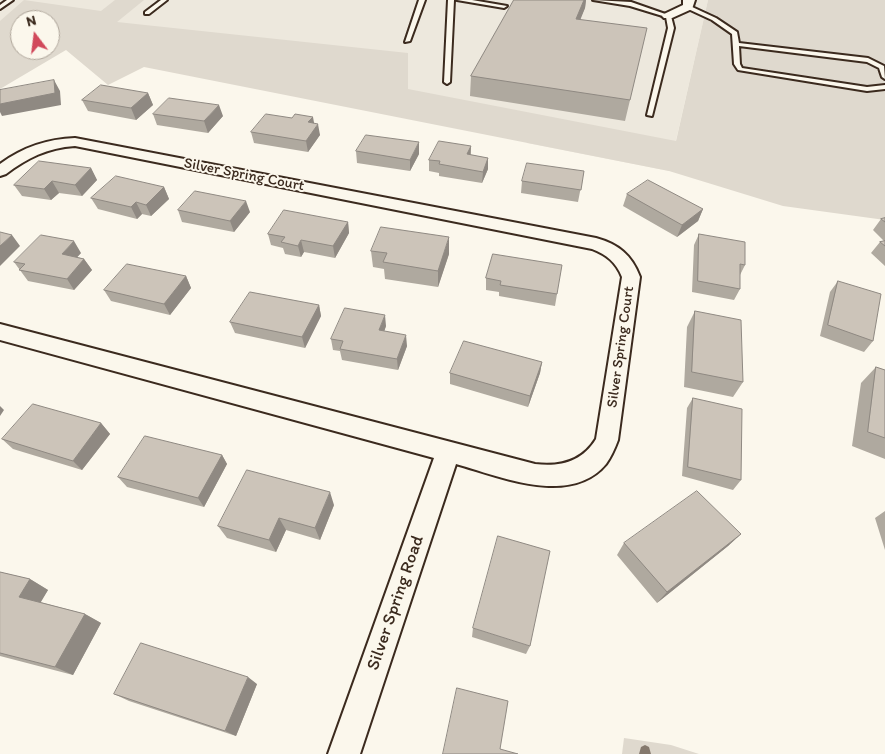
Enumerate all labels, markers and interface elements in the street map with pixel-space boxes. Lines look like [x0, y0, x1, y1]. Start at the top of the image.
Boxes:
north arrow [10, 10, 60, 60]
text: N [24, 12, 38, 30]
street label: Silver Spring Court [182, 154, 306, 196]
street label: Silver Spring Court [604, 285, 638, 409]
street label: Silver Spring Road [363, 533, 429, 673]

